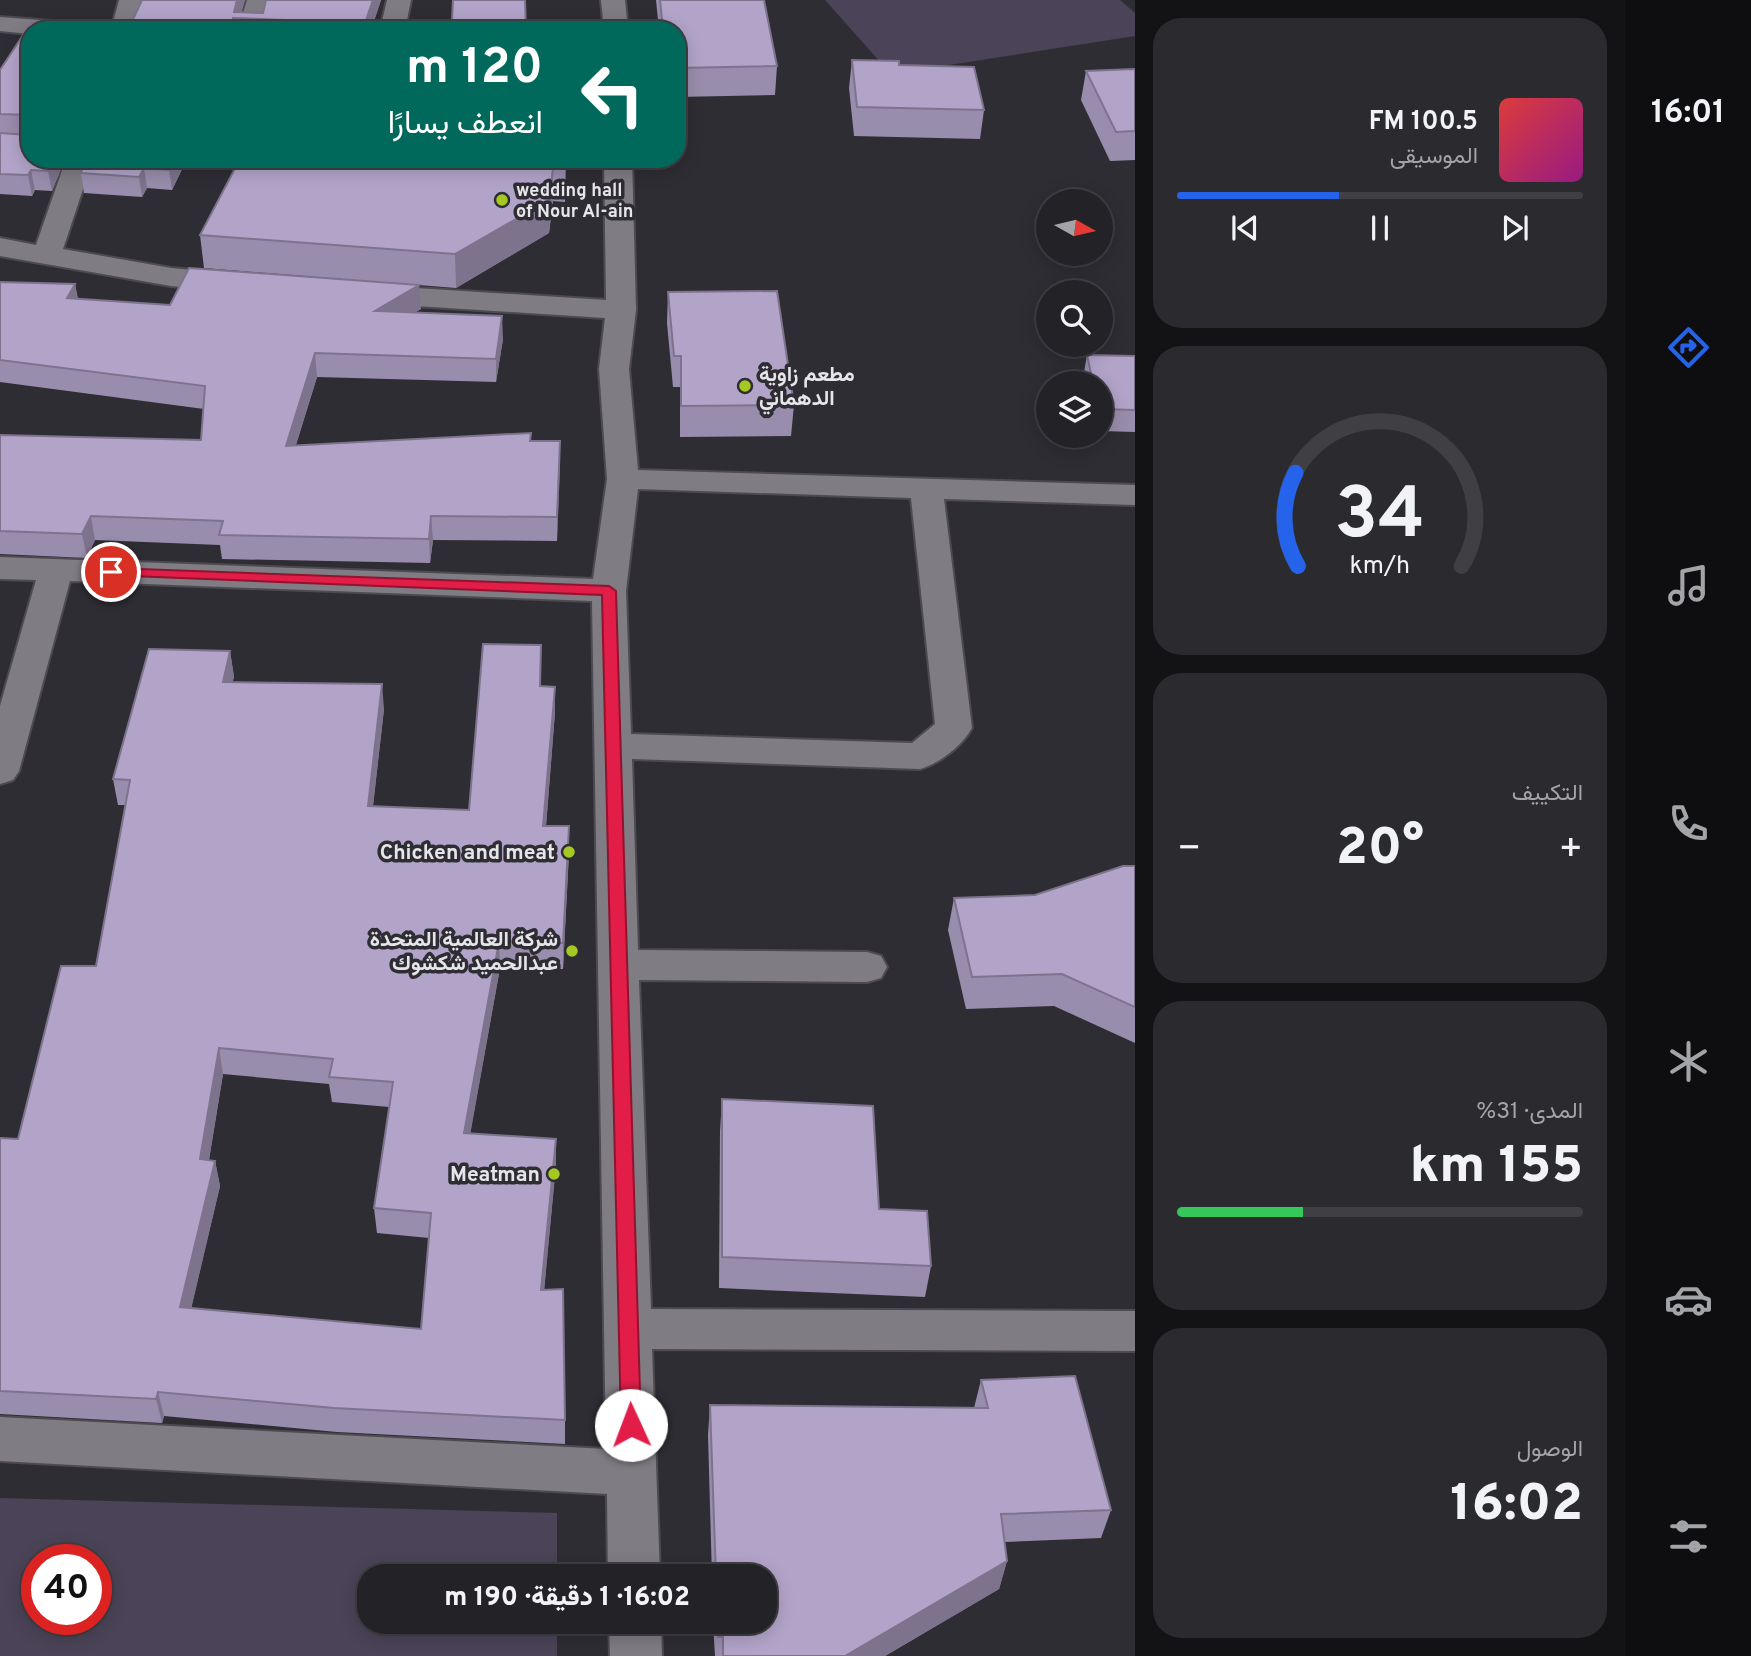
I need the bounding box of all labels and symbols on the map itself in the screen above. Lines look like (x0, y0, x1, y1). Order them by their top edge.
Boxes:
place label: wedding hall of Nour Al-ain (516, 180, 634, 224)
north arrow (1036, 189, 1113, 266)
marker: wedding hall of Nour Al-ain (494, 192, 510, 208)
place label: مطعم زاوية الدهماني (759, 362, 855, 415)
marker: مطعم زاوية الدهماني (737, 378, 753, 394)
pin (81, 542, 141, 602)
place label: Chicken and meat (380, 840, 555, 867)
marker: Chicken and meat (561, 844, 577, 860)
place label: شركة العالمية المتحدة عبدالحميد شكشوك (370, 927, 558, 978)
marker: شركة العالمية المتحدة عبدالحميد شكشوك (564, 943, 580, 959)
place label: Meatman (450, 1162, 540, 1189)
marker: Meatman (546, 1166, 562, 1182)
position arrow (594, 1388, 668, 1462)
speed limit sign: 40 (21, 1544, 112, 1635)

